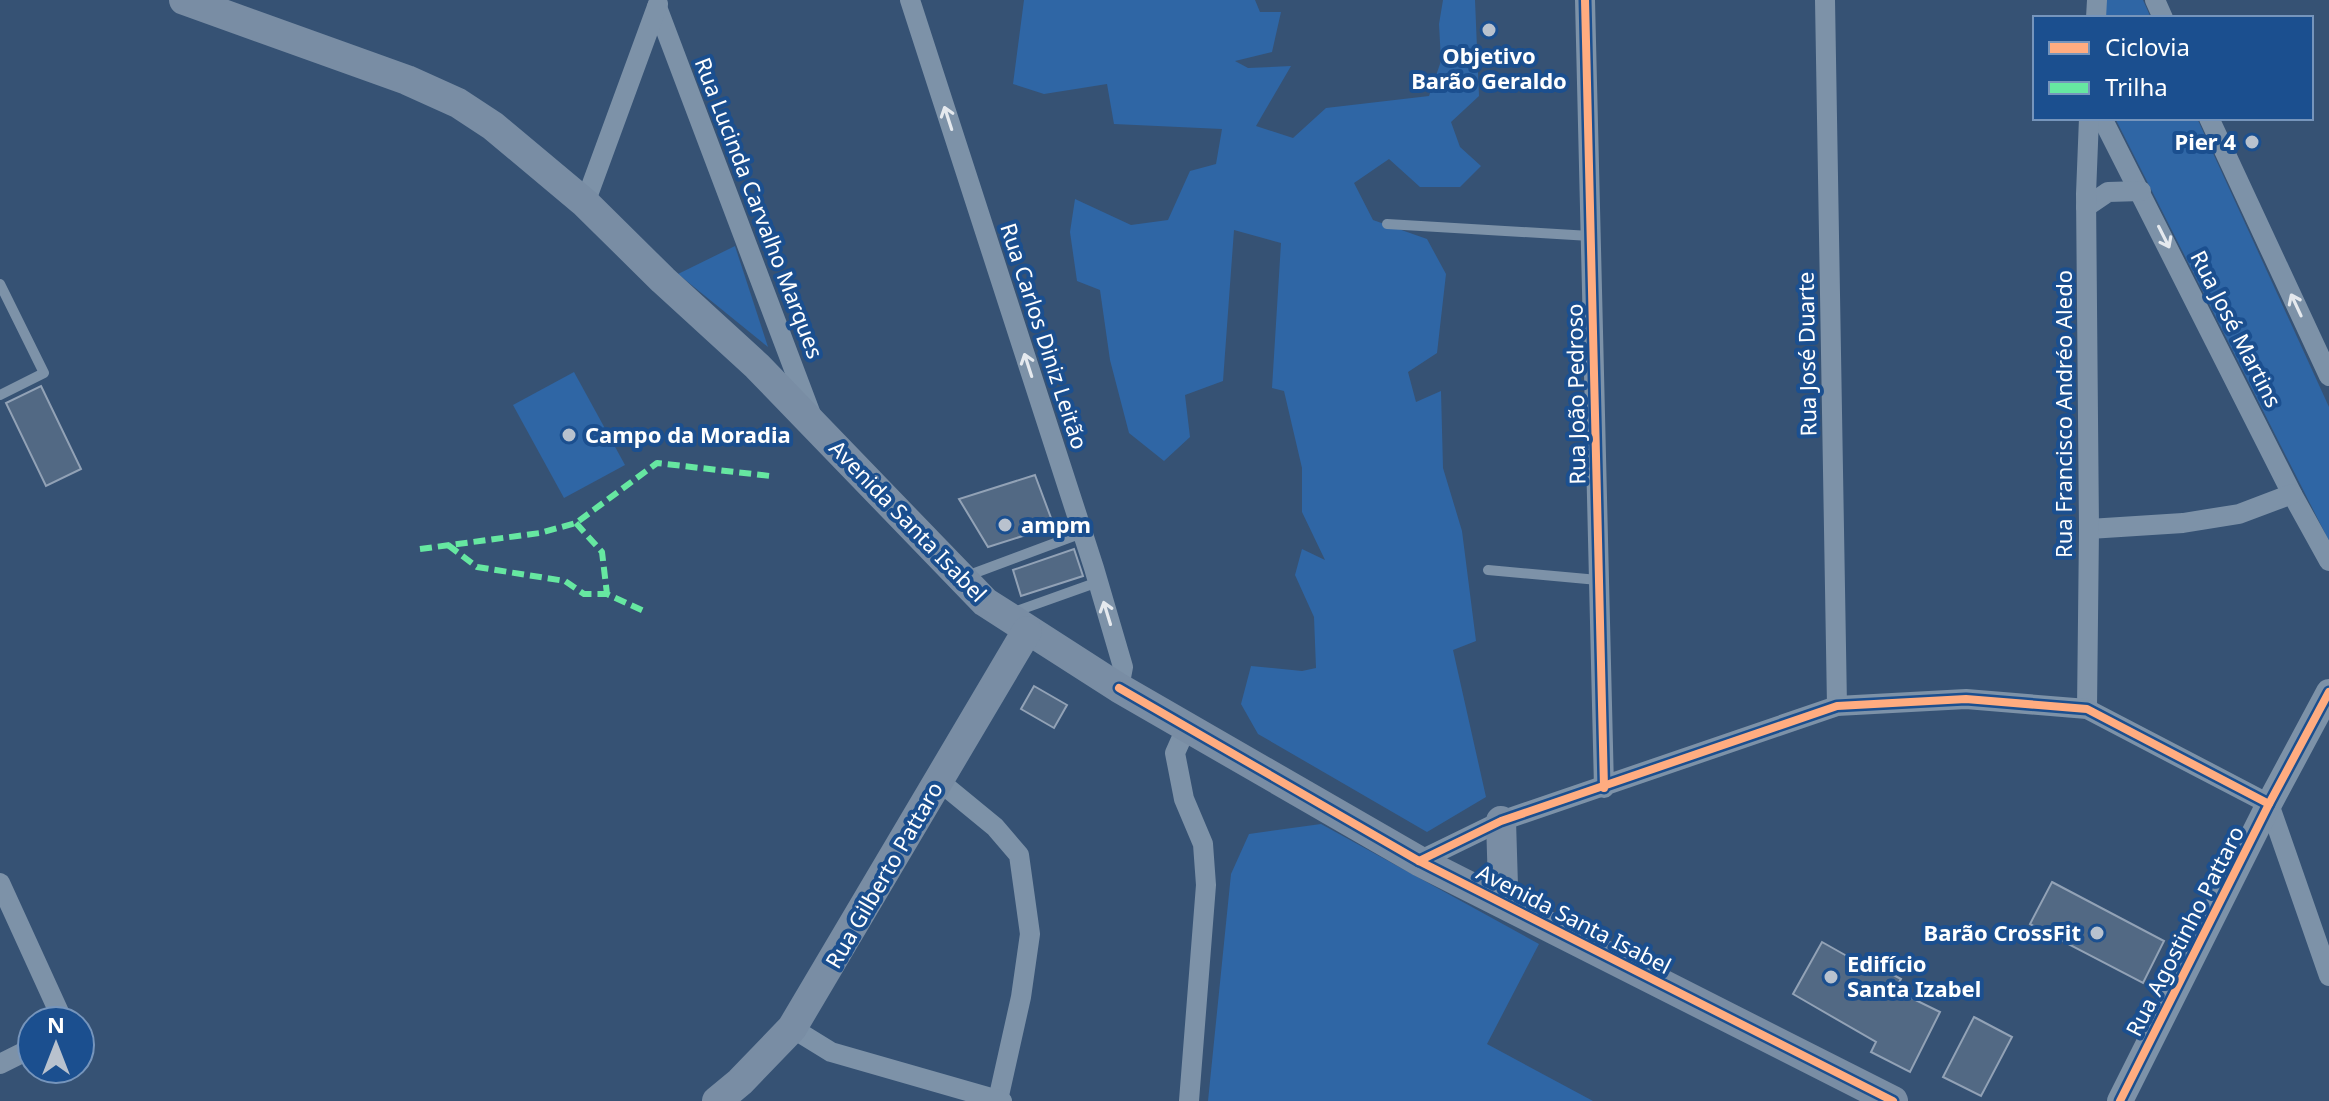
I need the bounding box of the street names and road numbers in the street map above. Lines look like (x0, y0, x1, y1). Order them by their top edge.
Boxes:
street label: Rua Lucinda Carvalho Marques (689, 53, 831, 362)
street label: Rua Carlos Diniz Leitão (994, 219, 1096, 453)
street label: Rua José Martins (2184, 245, 2289, 412)
street label: Rua Francisco Andréo Aledo (2048, 270, 2078, 558)
street label: Rua José Duarte (1790, 271, 1822, 437)
street label: Rua João Pedroso (1558, 303, 1592, 485)
street label: Avenida Santa Isabel (823, 433, 994, 608)
street label: Rua Gilberto Pattaro (818, 776, 949, 973)
street label: Rua Agostinho Pattaro (2118, 820, 2250, 1041)
street label: Avenida Santa Isabel (1472, 856, 1677, 980)

